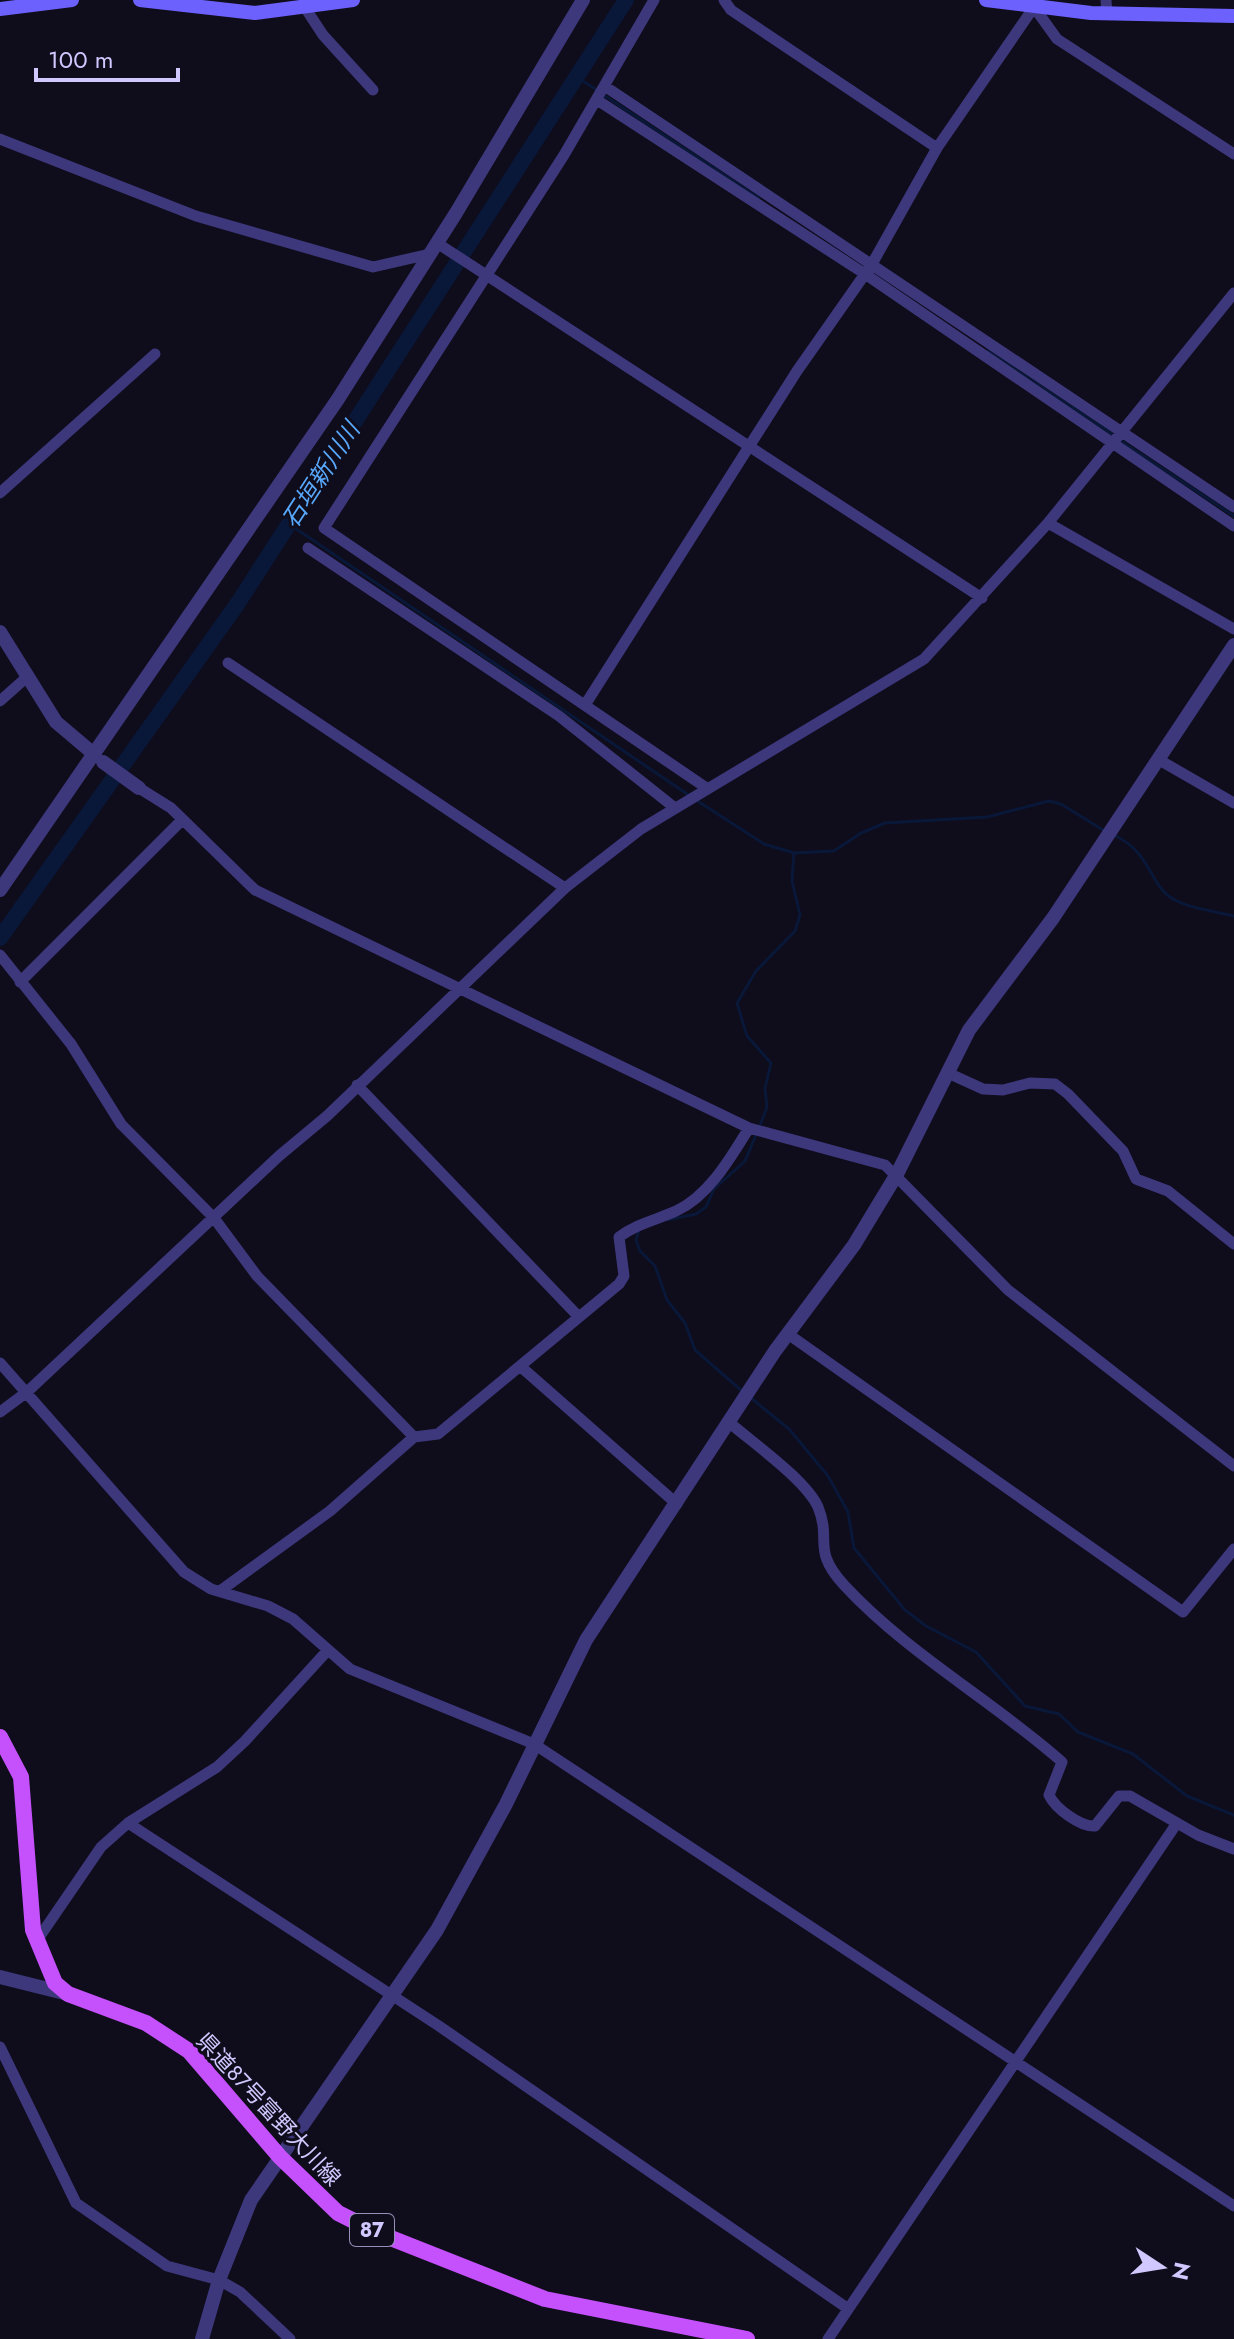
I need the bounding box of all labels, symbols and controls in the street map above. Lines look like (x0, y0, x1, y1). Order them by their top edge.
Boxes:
scale bar (36, 32, 178, 82)
text: 100 m (48, 42, 114, 77)
water label: 石垣新川川 (273, 412, 370, 535)
street label: 県道87号富野大川線 (189, 2025, 349, 2193)
road number: 87 (350, 2214, 394, 2246)
north arrow (1122, 2227, 1202, 2307)
text: N (1164, 2259, 1199, 2283)

